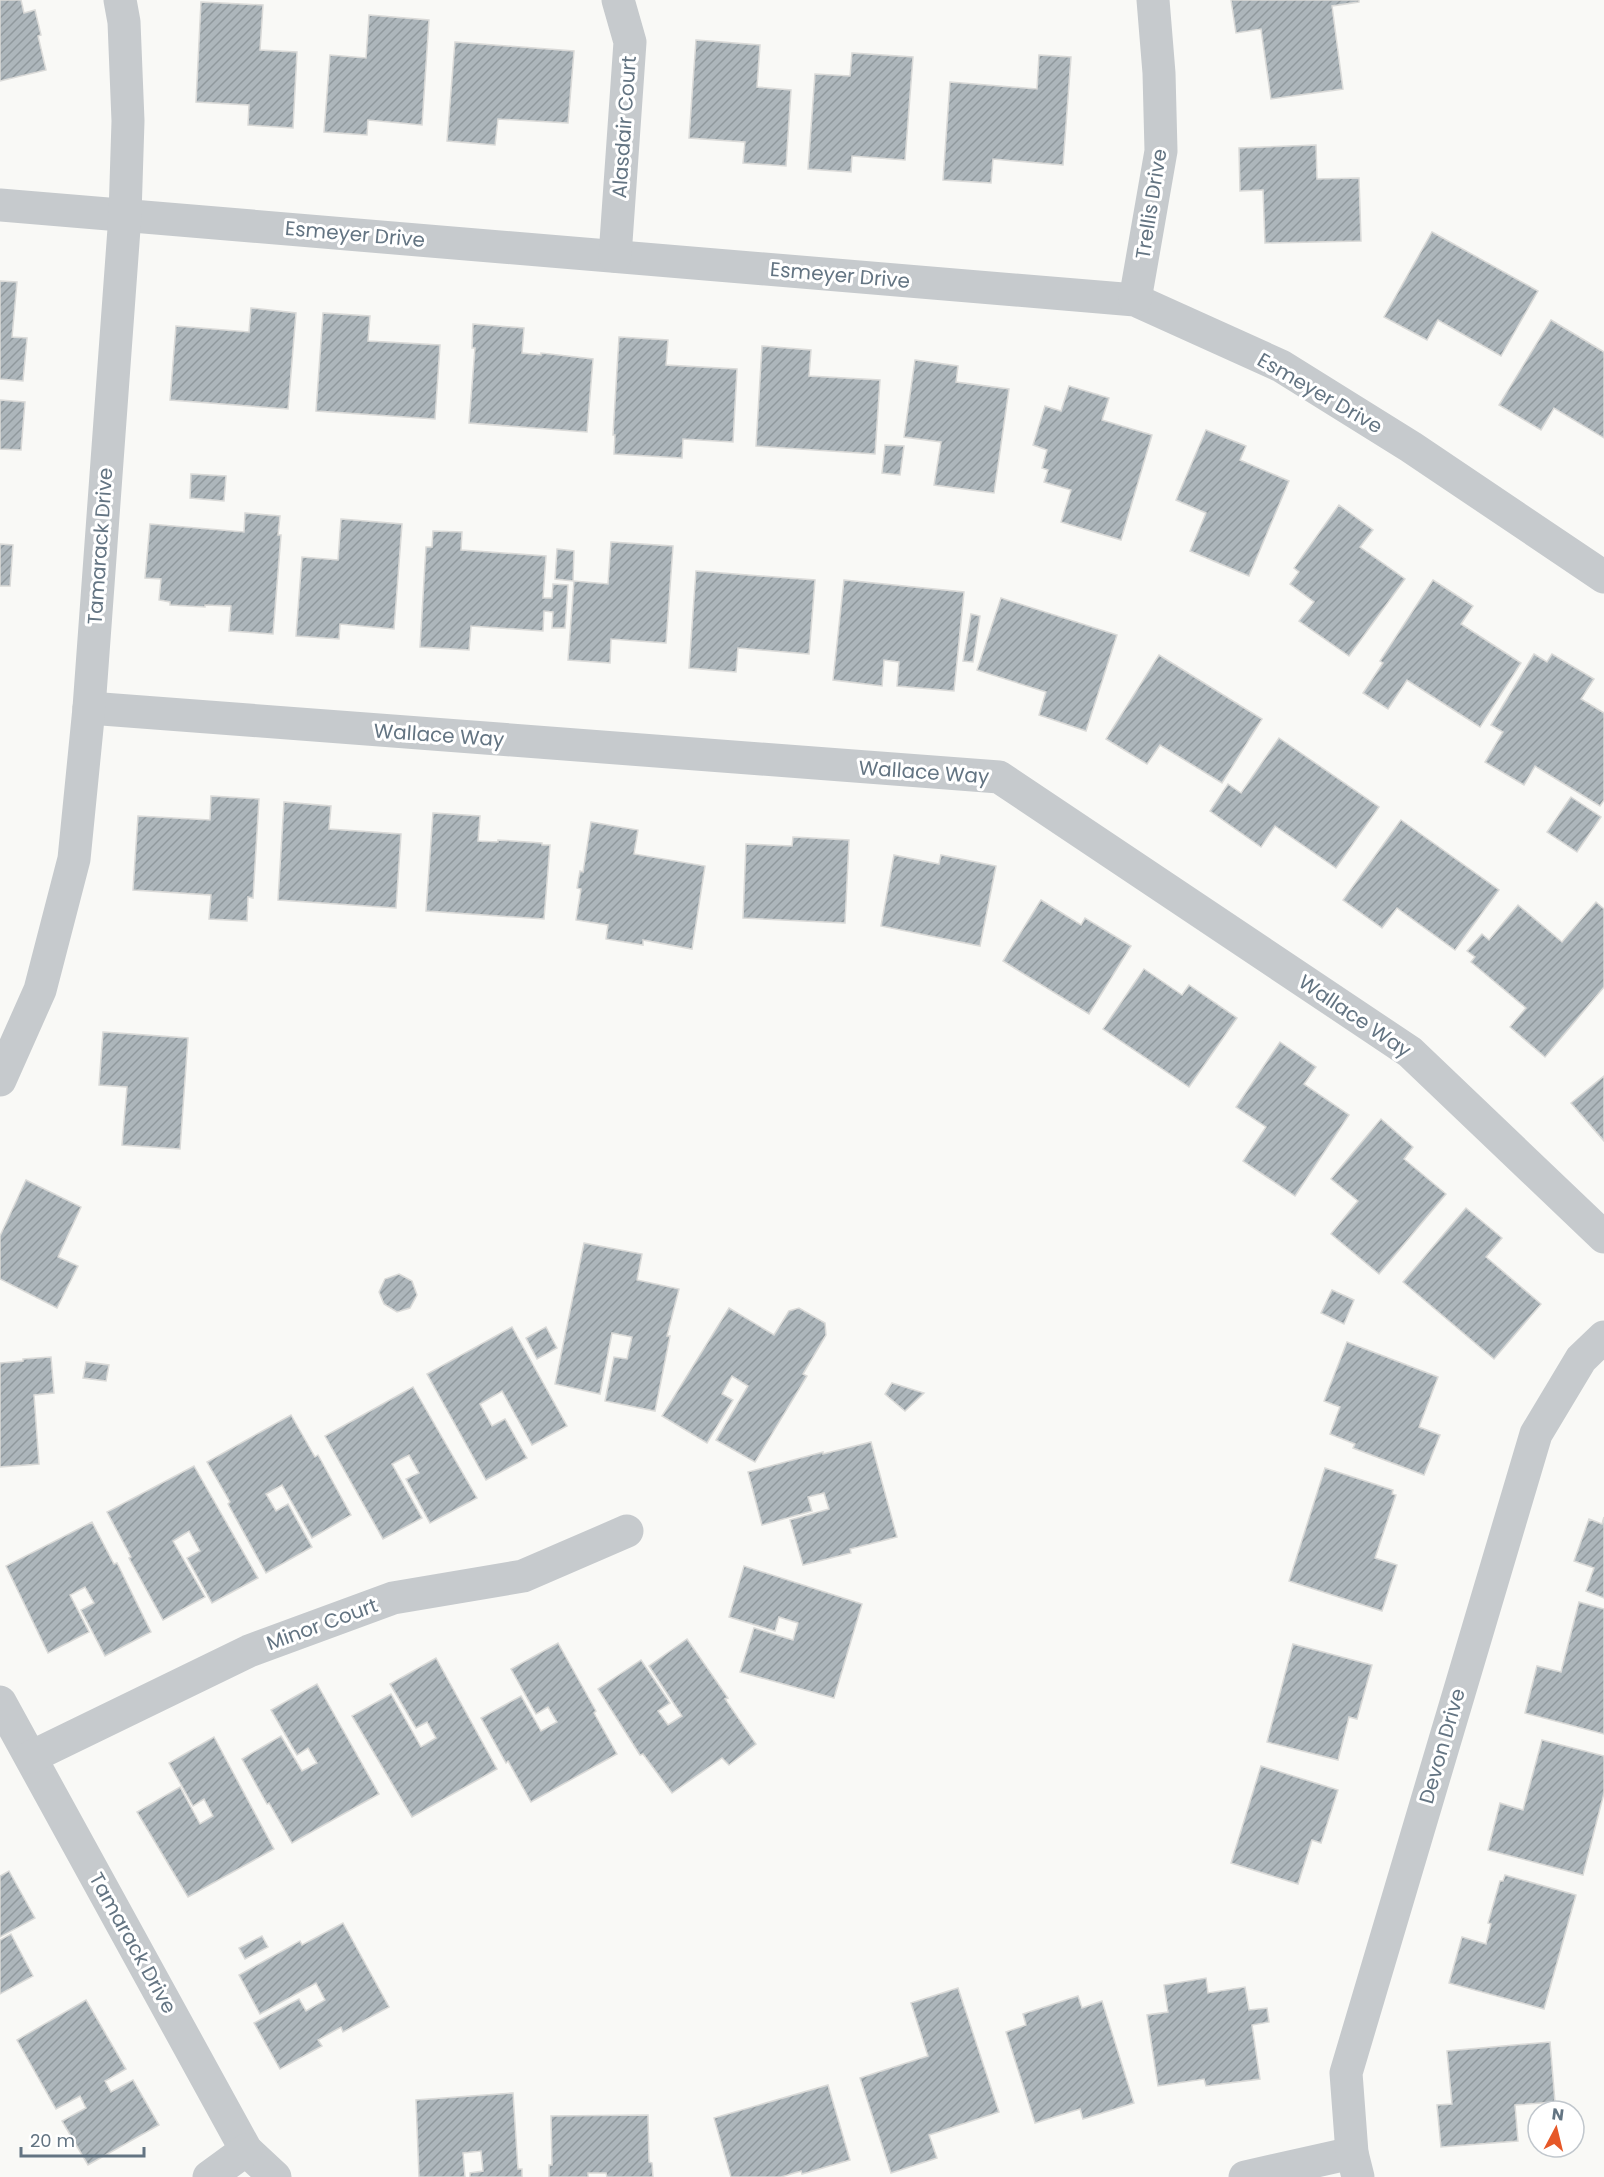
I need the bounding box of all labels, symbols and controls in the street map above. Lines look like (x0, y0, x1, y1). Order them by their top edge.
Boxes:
street label: Alasdair Court (605, 55, 643, 199)
street label: Trellis Drive (1128, 147, 1174, 261)
street label: Esmeyer Drive (284, 214, 426, 254)
street label: Esmeyer Drive (769, 255, 911, 295)
street label: Esmeyer Drive (1252, 346, 1388, 440)
street label: Tamarack Drive (81, 467, 119, 625)
street label: Wallace Way (373, 716, 505, 754)
street label: Wallace Way (858, 753, 990, 791)
street label: Wallace Way (1293, 968, 1417, 1064)
street label: Minor Court (263, 1591, 381, 1657)
street label: Devon Drive (1412, 1685, 1472, 1807)
street label: Tamarack Drive (83, 1867, 183, 2019)
north arrow (1526, 2099, 1586, 2159)
text: N (1550, 2102, 1565, 2127)
scale bar (21, 2120, 144, 2158)
text: 20 m (30, 2128, 75, 2153)

